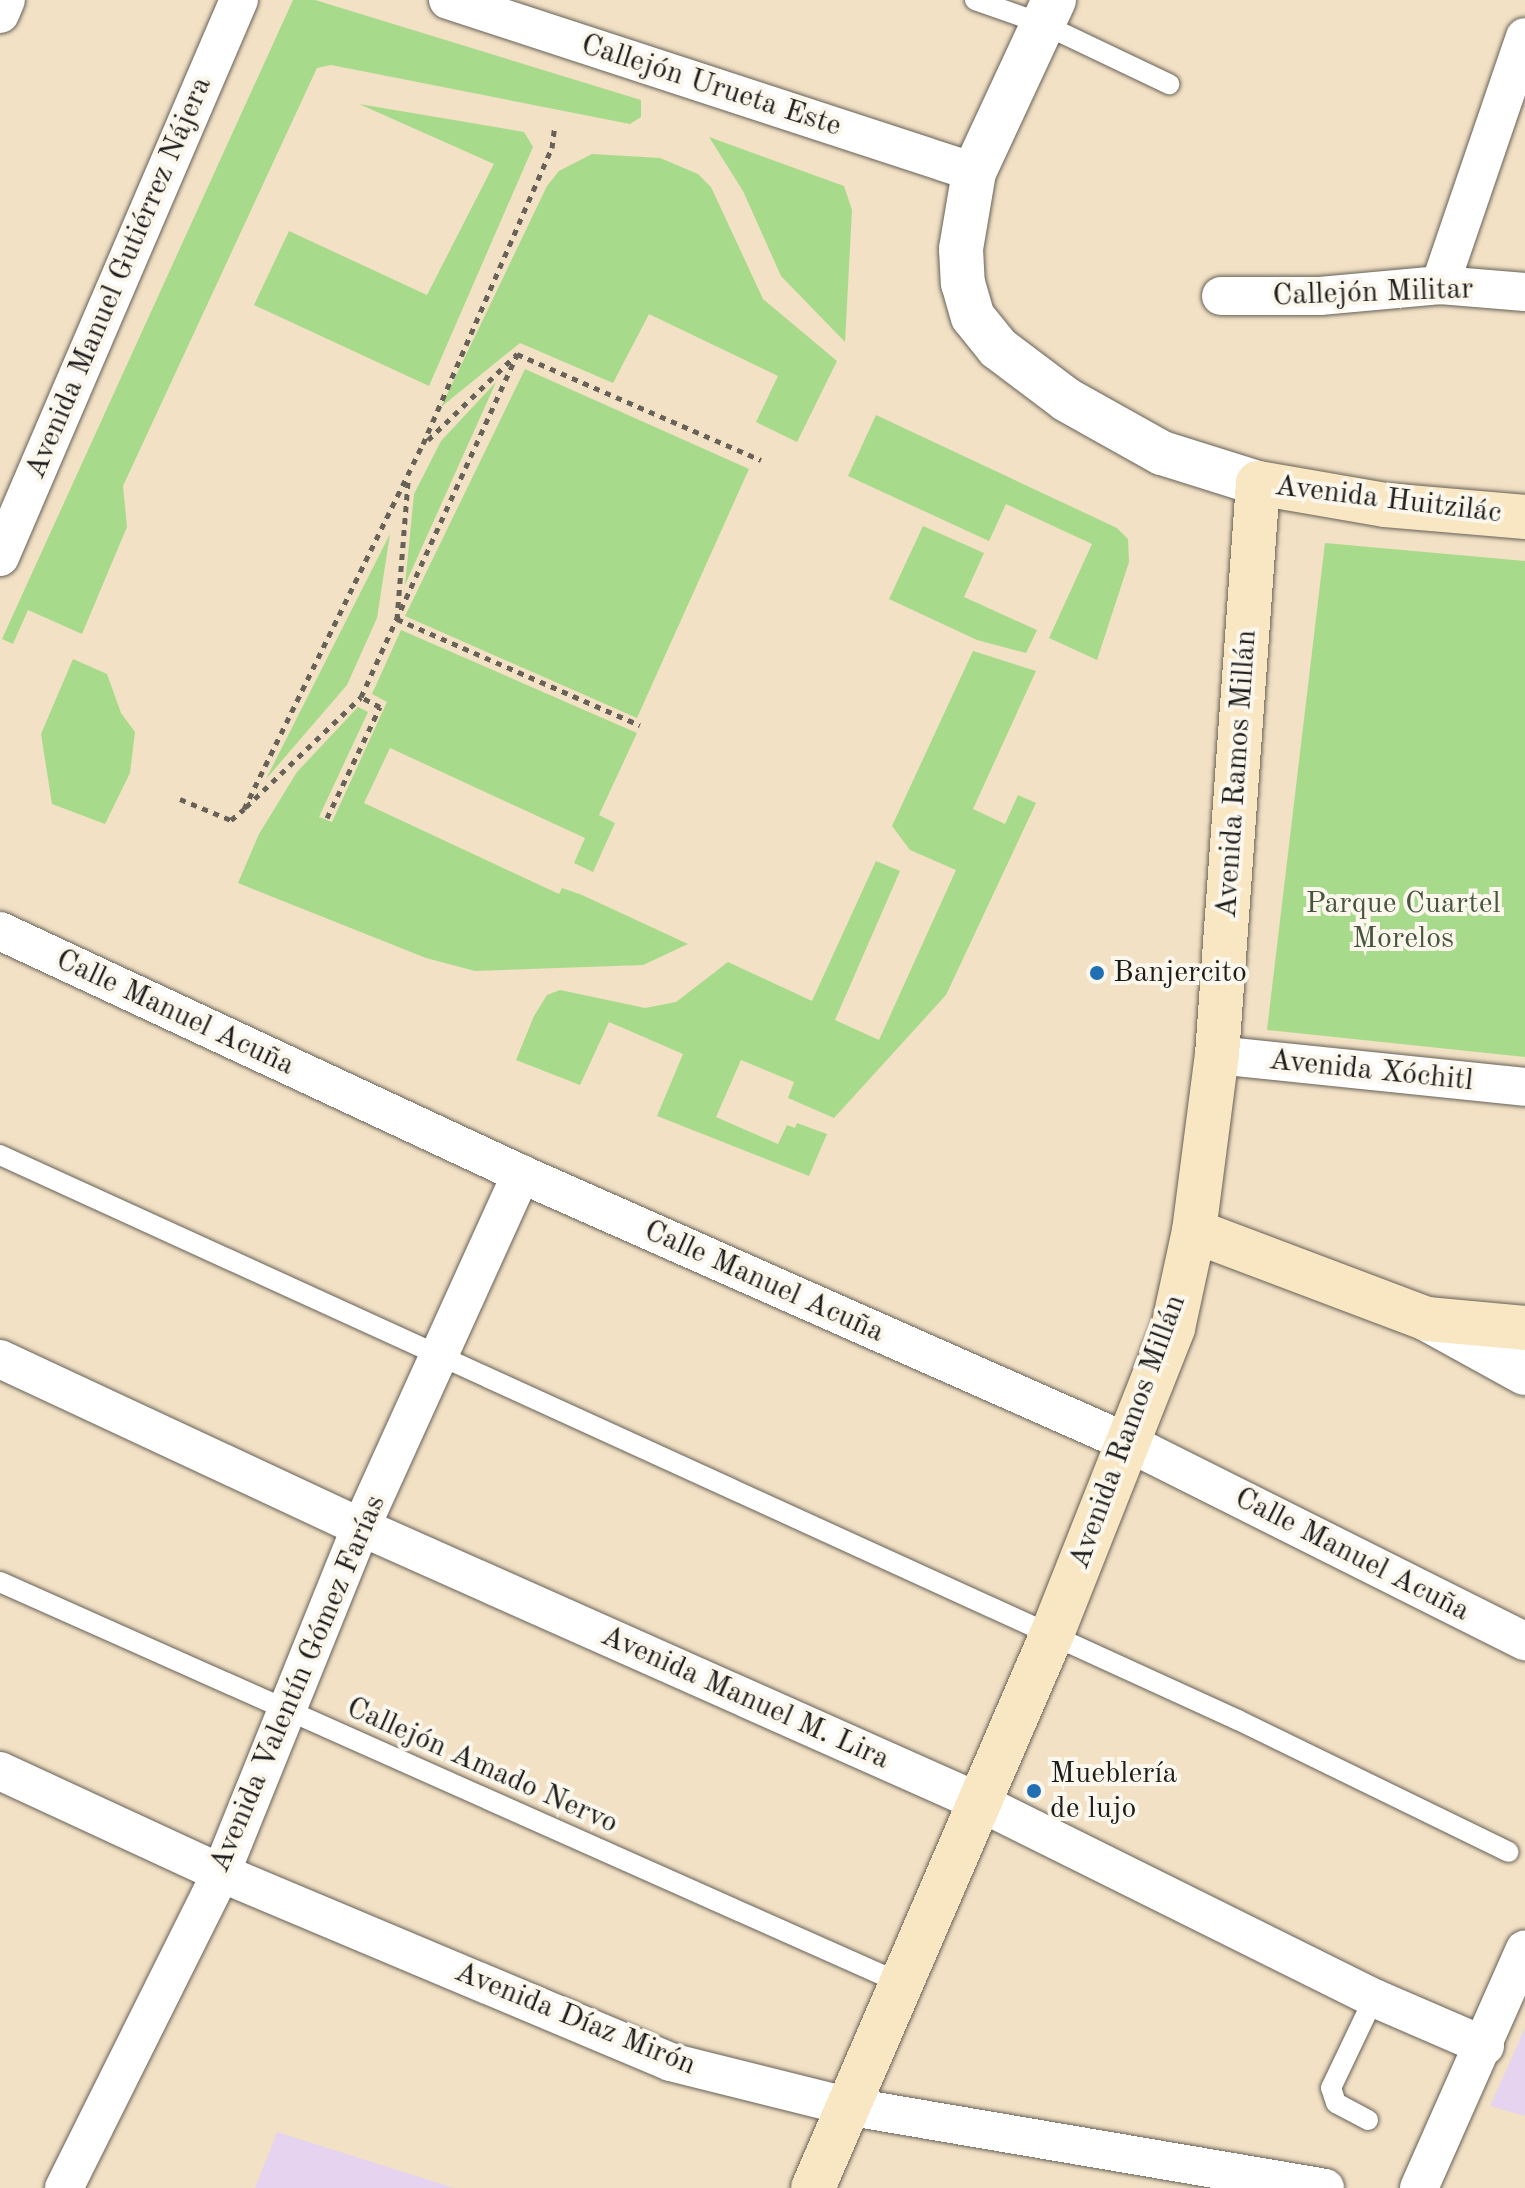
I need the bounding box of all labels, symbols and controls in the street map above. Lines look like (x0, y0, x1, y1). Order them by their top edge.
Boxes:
street label: Callejón Urueta Este (576, 27, 846, 145)
street label: Avenida Manuel Gutiérrez Nájera (18, 72, 220, 484)
street label: Callejón Militar (1272, 272, 1474, 314)
street label: Avenida Huitzilác (1273, 468, 1503, 532)
street label: Avenida Ramos Millán (1209, 628, 1265, 920)
park label: Parque Cuartel Morelos (1305, 886, 1501, 956)
street label: Calle Manuel Acuña (50, 942, 300, 1084)
place label: Banjercito (1113, 955, 1247, 991)
marker: Banjercito (1088, 964, 1106, 982)
street label: Avenida Xóchitl (1267, 1042, 1475, 1100)
street label: Calle Manuel Acuña (638, 1213, 890, 1351)
street label: Avenida Ramos Millán (1062, 1290, 1194, 1574)
street label: Calle Manuel Acuña (1229, 1480, 1475, 1630)
street label: Avenida Valentín Gómez Farías (202, 1490, 394, 1878)
street label: Avenida Manuel M. Lira (595, 1618, 895, 1778)
street label: Callejón Amado Nervo (341, 1690, 623, 1842)
place label: Mueblería de lujo (1050, 1756, 1177, 1826)
marker: Mueblería de lujo (1025, 1782, 1043, 1800)
street label: Avenida Díaz Mirón (449, 1954, 701, 2084)

